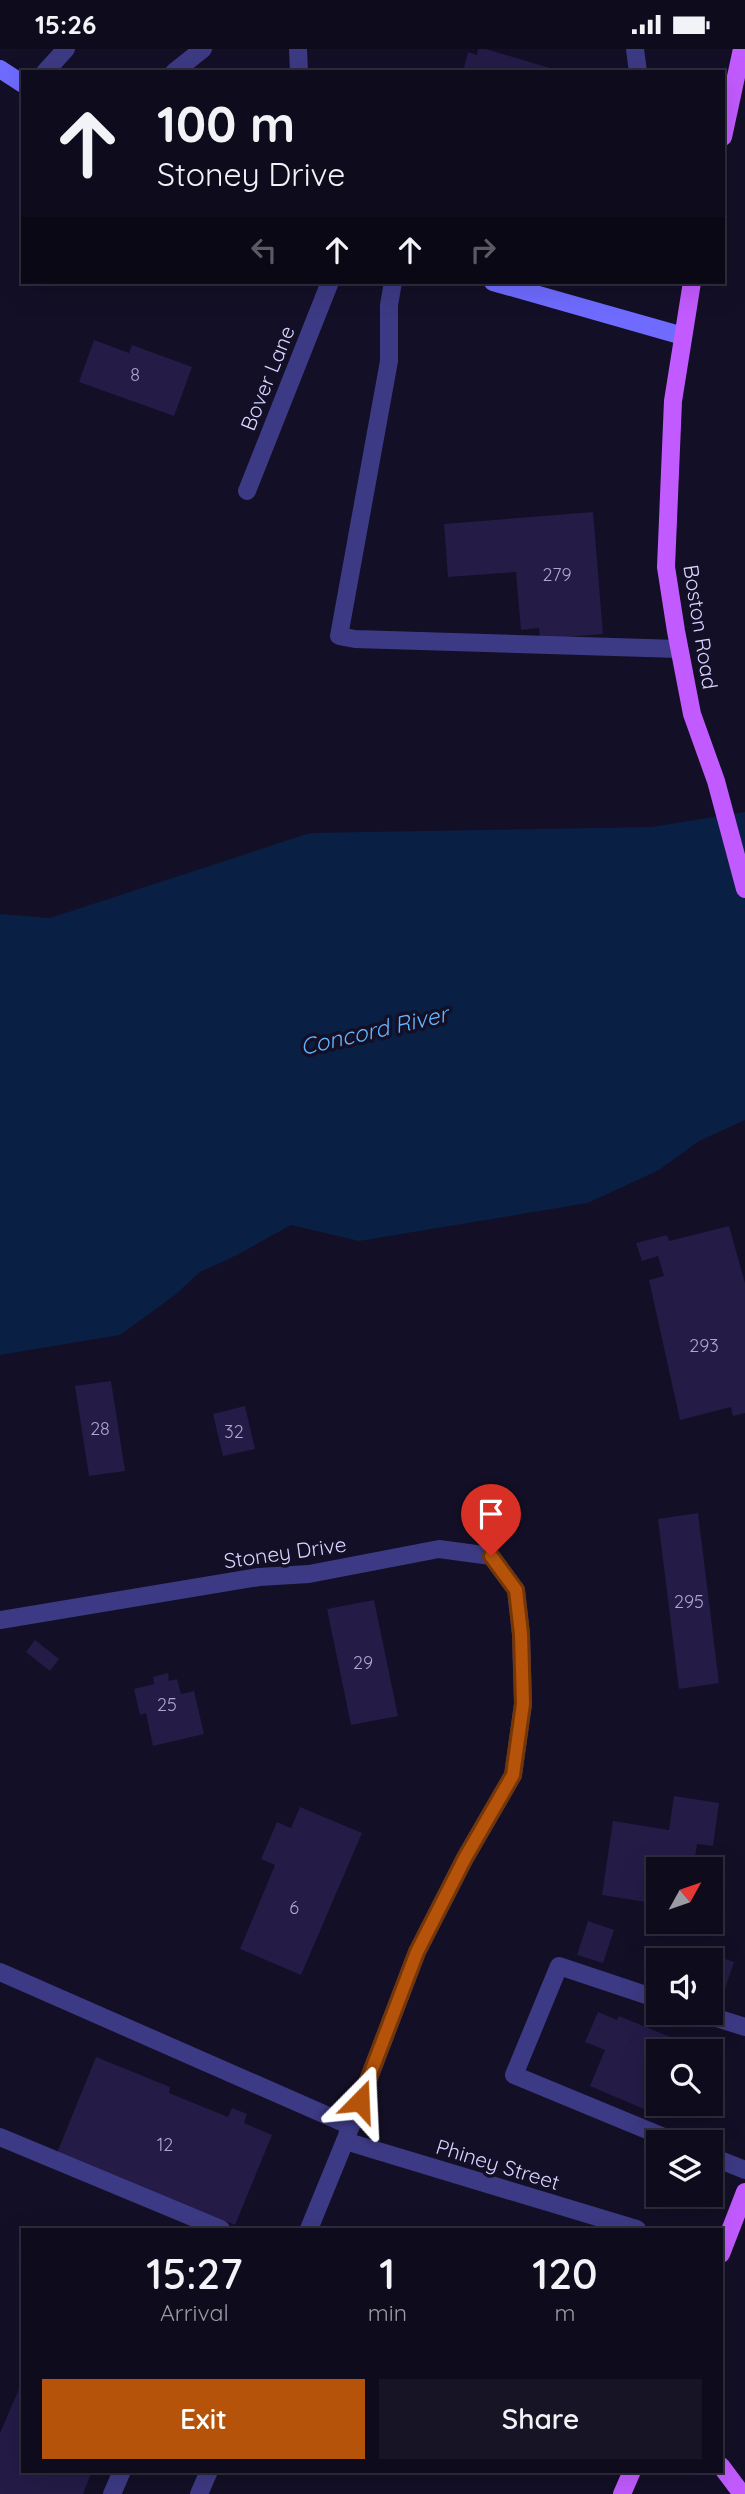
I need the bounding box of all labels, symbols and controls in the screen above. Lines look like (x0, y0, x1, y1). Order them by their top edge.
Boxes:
text: 15:26 (35, 8, 96, 41)
text: 100 m (157, 93, 295, 154)
icon: ahead (42, 98, 133, 189)
text: Stoney Drive (157, 154, 345, 194)
icon: left (245, 231, 283, 269)
icon: ahead (318, 231, 356, 269)
icon: ahead (391, 231, 429, 269)
icon: right (464, 231, 502, 269)
street label: Bover Lane (234, 322, 300, 434)
house number: 8 (130, 363, 140, 386)
house number: 279 (543, 563, 571, 586)
street label: Boston Road (678, 563, 724, 691)
water label: Concord River (297, 998, 454, 1061)
house number: 293 (689, 1334, 719, 1357)
house number: 28 (90, 1417, 110, 1440)
house number: 32 (224, 1420, 244, 1443)
pin (461, 1484, 521, 1556)
icon: arrive (472, 1495, 510, 1533)
street label: Stoney Drive (222, 1531, 348, 1573)
house number: 295 (674, 1590, 704, 1613)
house number: 29 (353, 1651, 373, 1674)
house number: 25 (157, 1693, 177, 1716)
north arrow (646, 1857, 723, 1934)
map controls (646, 1857, 723, 2207)
house number: 6 (289, 1896, 299, 1919)
button: sound (646, 1948, 723, 2025)
button: search (646, 2039, 723, 2116)
position arrow (323, 2064, 397, 2138)
button: layers (646, 2130, 723, 2207)
house number: 12 (157, 2133, 173, 2156)
street label: Phiney Street (433, 2133, 563, 2195)
text: 15:27 (146, 2247, 242, 2300)
text: 1 (379, 2247, 395, 2300)
text: 120 (532, 2247, 598, 2300)
text: Arrival (160, 2298, 229, 2327)
text: min (368, 2298, 407, 2327)
text: m (554, 2298, 575, 2327)
button: Exit (42, 2379, 365, 2459)
button: Share (379, 2379, 702, 2459)

